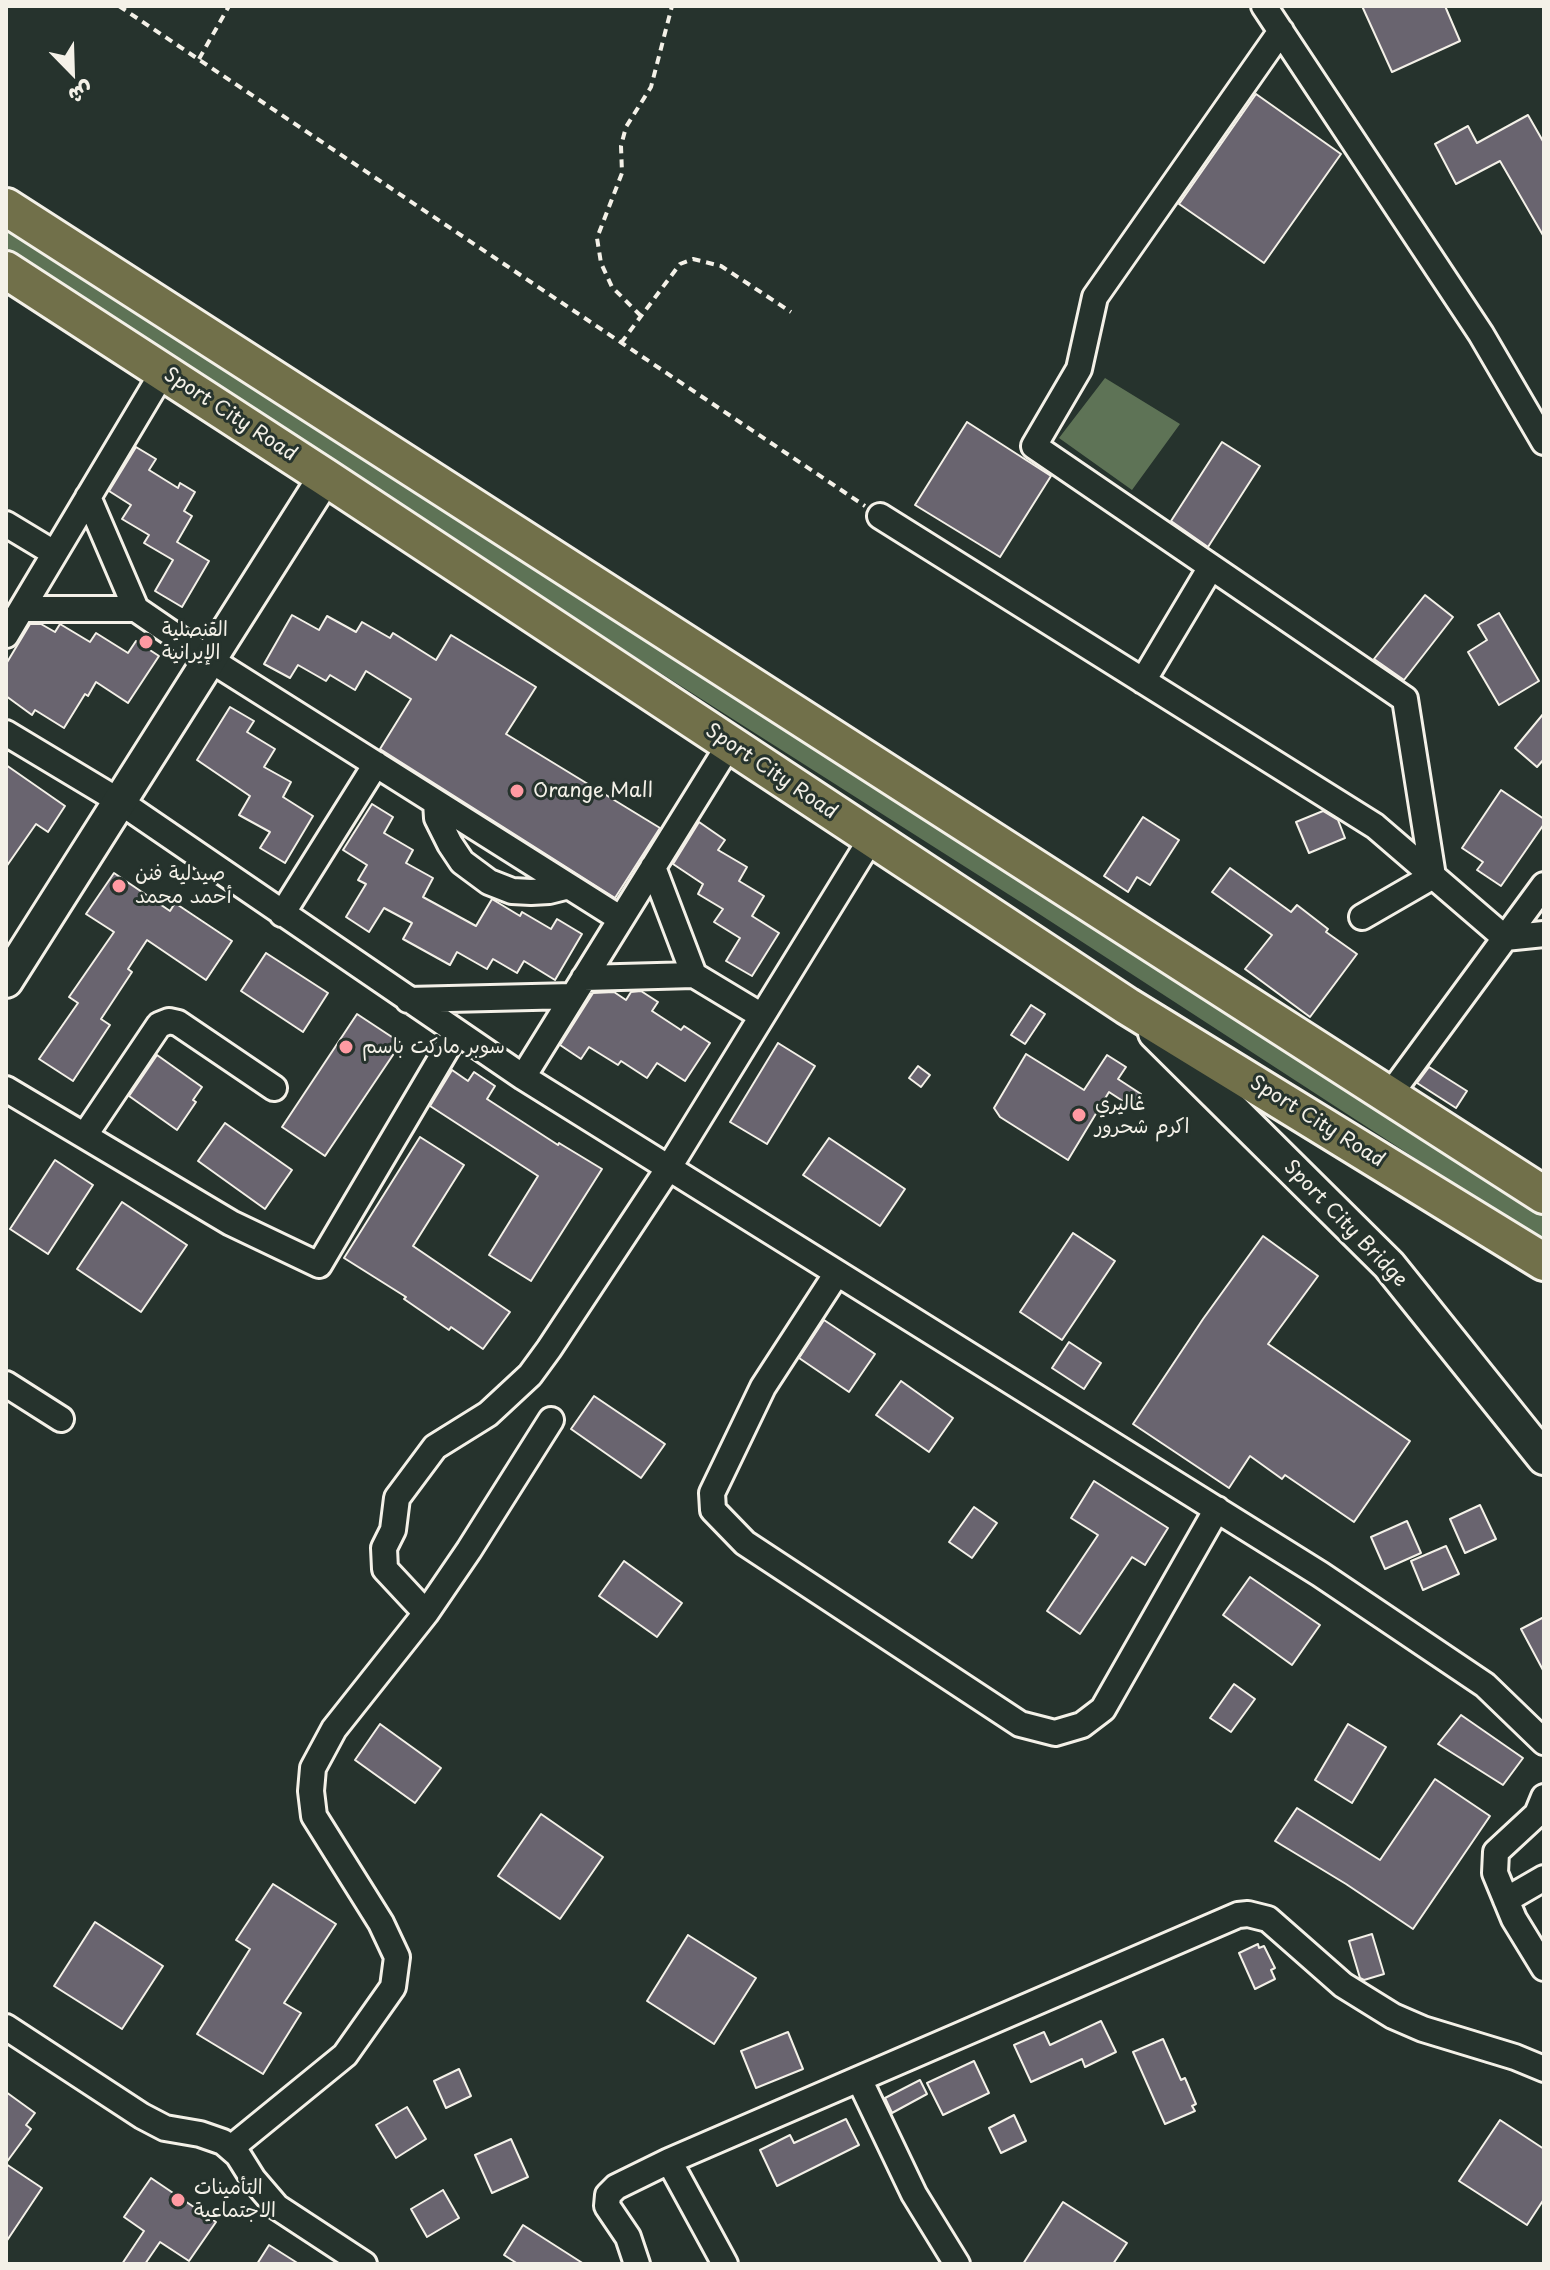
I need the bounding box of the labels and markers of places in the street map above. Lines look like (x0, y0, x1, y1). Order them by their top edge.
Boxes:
place label: القنصلية الإيرانية (162, 618, 228, 665)
marker: القنصلية الإيرانية (137, 633, 155, 651)
place label: Orange Mall (533, 779, 653, 803)
marker: Orange Mall (508, 782, 526, 800)
place label: صيدلية فنن أحمد محمد (135, 862, 232, 909)
marker: صيدلية فنن أحمد محمد (110, 877, 128, 895)
place label: سوبر ماركت باسم (362, 1035, 505, 1059)
marker: سوبر ماركت باسم (337, 1038, 355, 1056)
place label: غاليري اكرم شحرور (1095, 1092, 1189, 1139)
marker: غاليري اكرم شحرور (1070, 1106, 1088, 1124)
place label: التأمينات الاجتماعية (194, 2176, 276, 2223)
marker: التأمينات الاجتماعية (169, 2191, 187, 2209)

